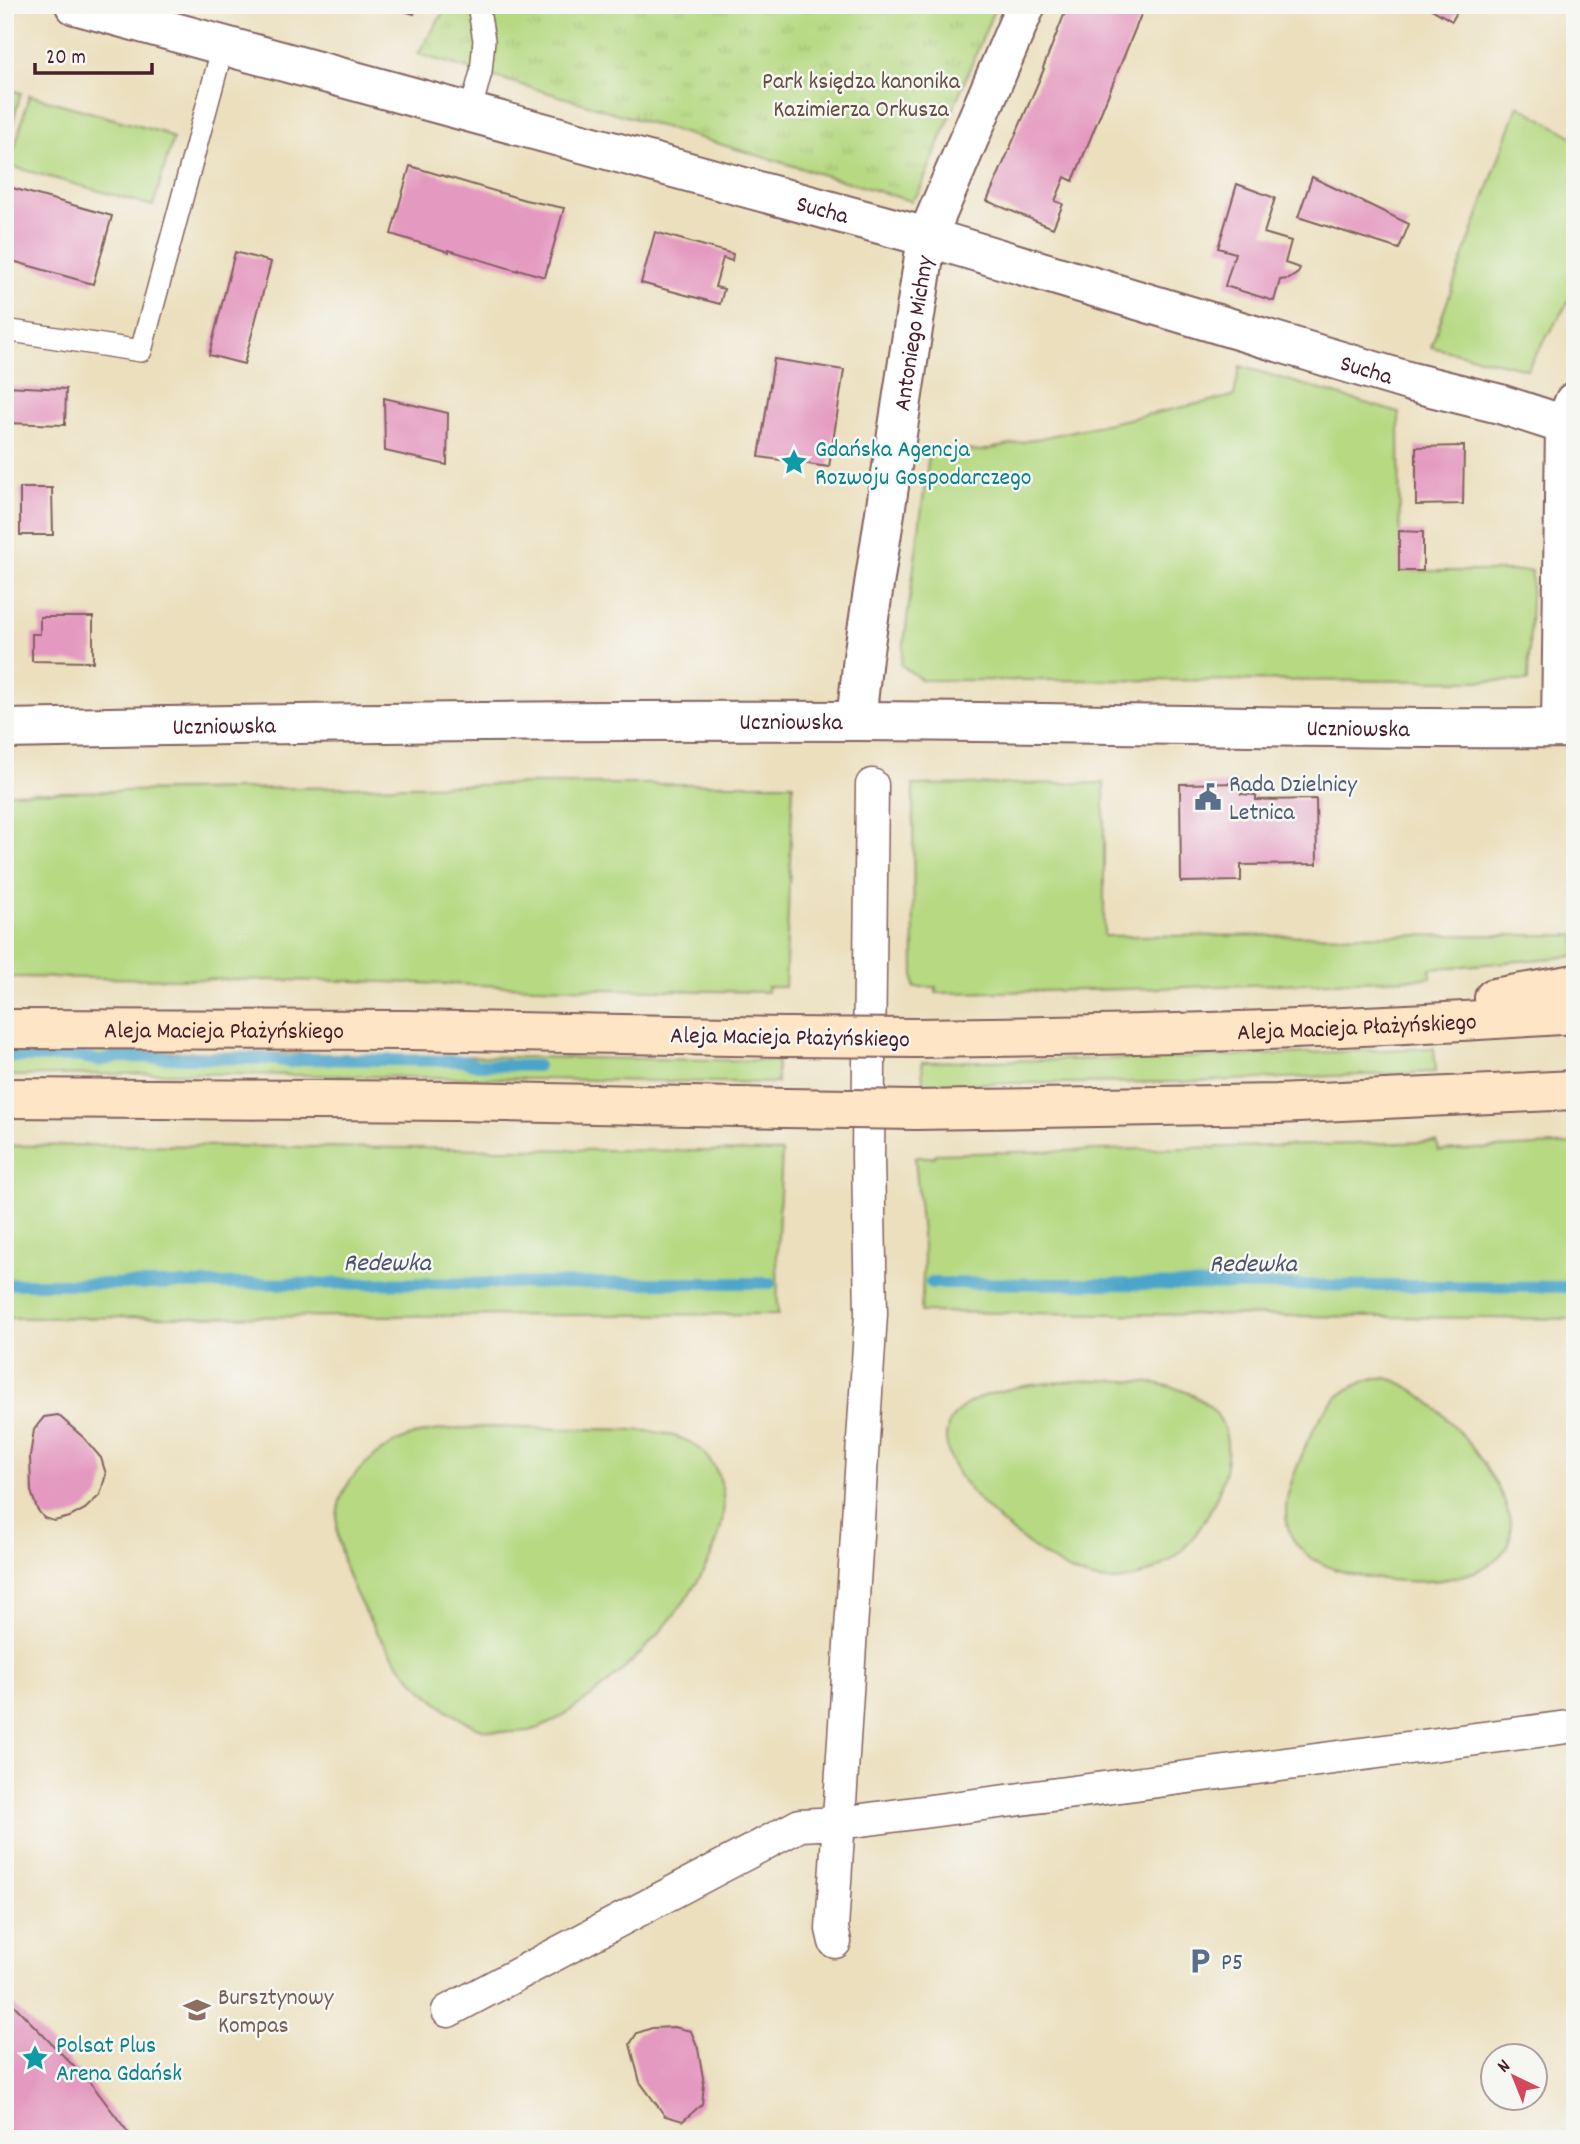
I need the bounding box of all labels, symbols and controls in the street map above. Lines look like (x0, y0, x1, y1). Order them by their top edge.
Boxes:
scale bar (35, 32, 152, 76)
text: 20 m (46, 44, 86, 74)
park label: Park księdza kanonika Kazimierza Orkusza (762, 66, 961, 128)
street label: Sucha (792, 188, 853, 235)
street label: Antoniego Michny (887, 252, 944, 413)
street label: Sucha (1336, 348, 1397, 396)
place label: Gdańska Agencja Rozwoju Gospodarczego (815, 434, 1031, 496)
place icon: Gdańska Agencja Rozwoju Gospodarczego (779, 447, 809, 477)
street label: Uczniowska (739, 707, 843, 741)
street label: Uczniowska (172, 710, 277, 746)
street label: Uczniowska (1306, 713, 1410, 748)
place label: Rada Dzielnicy Letnica (1229, 769, 1358, 831)
public building icon: Rada Dzielnicy Letnica (1193, 782, 1223, 812)
street label: Aleja Macieja Płażyńskiego (1237, 1006, 1478, 1051)
street label: Aleja Macieja Płażyńskiego (104, 1015, 344, 1050)
street label: Aleja Macieja Płażyńskiego (670, 1020, 910, 1058)
water label: Redewka (343, 1246, 432, 1283)
water label: Redewka (1209, 1247, 1298, 1284)
parking icon: P5 (1185, 1946, 1215, 1976)
place label: P5 (1221, 1947, 1243, 1981)
place label: Bursztynowy Kompas (218, 1982, 335, 2044)
school or university icon: Bursztynowy Kompas (182, 1995, 212, 2025)
place label: Polsat Plus Arena Gdańsk (56, 2030, 182, 2092)
north arrow (1478, 2042, 1548, 2112)
place icon: Polsat Plus Arena Gdańsk (20, 2043, 50, 2073)
text: N (1492, 2054, 1517, 2080)

